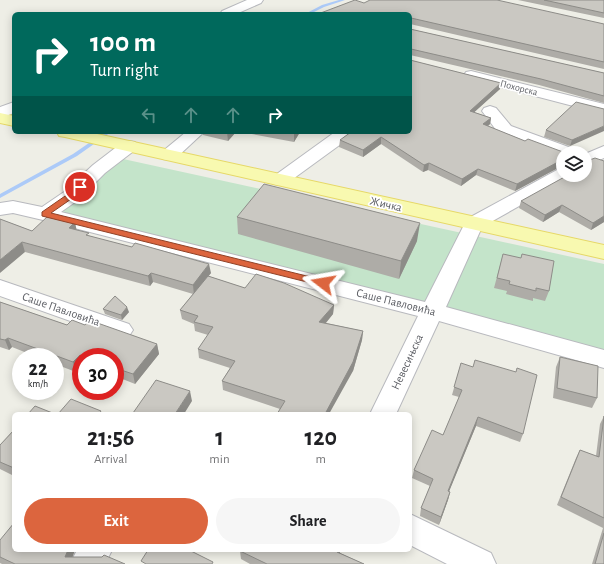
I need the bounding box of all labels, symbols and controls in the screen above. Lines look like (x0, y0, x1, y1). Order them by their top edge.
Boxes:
icon: right (24, 28, 76, 80)
text: 100 m (90, 29, 156, 57)
text: Turn right (90, 62, 159, 80)
street label: Похорска (499, 78, 539, 98)
icon: left (138, 104, 160, 126)
icon: ahead (180, 104, 202, 126)
icon: ahead (222, 104, 244, 126)
icon: right (264, 104, 286, 126)
map controls (556, 146, 592, 182)
button: layers (556, 146, 592, 182)
pin (63, 170, 97, 204)
icon: arrive (69, 176, 91, 198)
street label: Жичка (369, 195, 404, 214)
position arrow (302, 262, 344, 304)
street label: Саше Павловића (355, 286, 438, 318)
street label: Саше Павловића (20, 290, 102, 328)
street label: Невесињска (389, 332, 425, 392)
speed limit sign: 30 (72, 348, 124, 400)
text: 22 (29, 359, 47, 379)
text: km/h (28, 379, 48, 389)
text: 21:56 (87, 426, 134, 450)
text: 1 (215, 426, 224, 450)
text: 120 (305, 426, 337, 450)
text: Arrival (94, 453, 127, 466)
text: min (209, 453, 230, 466)
text: m (316, 453, 326, 466)
button: Exit (24, 498, 208, 544)
button: Share (216, 498, 400, 544)

